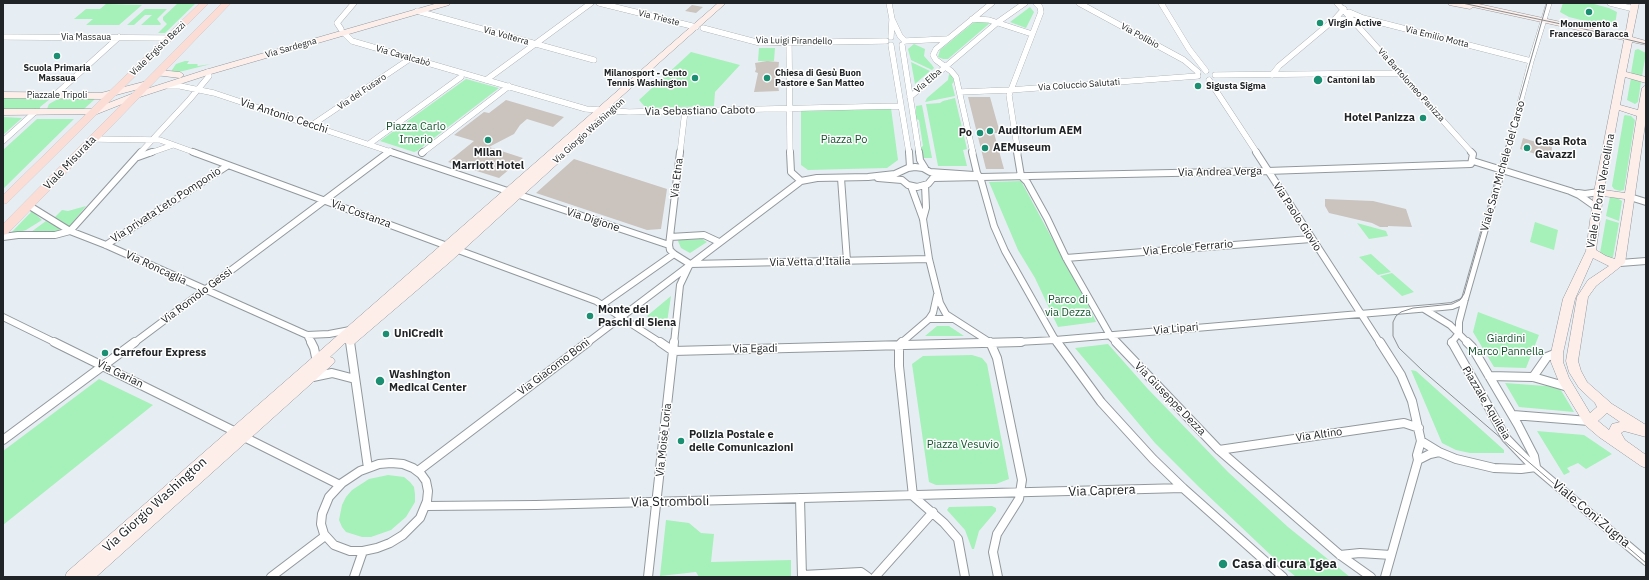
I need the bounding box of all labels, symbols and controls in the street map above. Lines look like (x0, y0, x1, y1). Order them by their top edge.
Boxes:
marker: Monumento a Francesco Baracca (1584, 7, 1594, 17)
street label: Via Trieste (637, 8, 681, 28)
marker: Virgin Active (1315, 18, 1325, 28)
place label: Virgin Active (1328, 18, 1382, 28)
place label: Monumento a Francesco Baracca (1549, 19, 1629, 40)
street label: Viale Ergisto Bezzi (128, 20, 188, 78)
street label: Via Polibio (1119, 21, 1161, 51)
street label: Via Volterra (482, 24, 530, 48)
street label: Via Emilio Motta (1404, 24, 1470, 50)
street label: Via Massaua (61, 32, 111, 42)
street label: Via Luigi Pirandello (756, 35, 832, 47)
street label: Via Sardegna (264, 36, 318, 60)
street label: Via Cavalcabò (375, 43, 431, 69)
street label: Via Bartolomeo Panizza (1375, 46, 1447, 124)
marker: Scuola Primaria Massaua (52, 51, 62, 61)
place label: Scuola Primaria Massaua (23, 63, 91, 84)
street label: Via Elba (912, 66, 944, 96)
place label: Milanosport - Cento Tennis Washington (604, 68, 687, 89)
place label: Chiesa di Gesù Buon Pastore e San Matteo (775, 68, 864, 89)
street label: Via del Fusaro (335, 72, 389, 112)
marker: Milanosport - Cento Tennis Washington (690, 73, 700, 83)
marker: Chiesa di Gesù Buon Pastore e San Matteo (762, 73, 772, 83)
marker: Cantoni lab (1312, 74, 1324, 86)
place label: Cantoni lab (1327, 75, 1375, 85)
street label: Via Coluccio Salutati (1038, 77, 1120, 93)
marker: Sigusta Sigma (1193, 81, 1203, 91)
place label: Sigusta Sigma (1206, 81, 1266, 91)
street label: Piazzale Tripoli (27, 90, 87, 100)
street label: Via Antonio Cecchi (238, 96, 330, 136)
street label: Via Giorgio Washington (551, 96, 627, 166)
street label: Viale San Michele del Carso (1478, 99, 1528, 233)
street label: Via Sebastiano Caboto (645, 103, 755, 119)
place label: Hotel Panizza (1344, 111, 1415, 125)
marker: Hotel Panizza (1418, 113, 1428, 123)
park label: Piazza Carlo Irnerio (386, 120, 446, 146)
place label: Auditorium AEM (998, 124, 1082, 138)
place label: Po (959, 126, 972, 140)
marker: Auditorium AEM (985, 126, 995, 136)
marker: Po (975, 128, 985, 138)
street label: Viale Misurata (41, 133, 99, 193)
park label: Piazza Po (821, 133, 867, 147)
street label: Viale di Porta Vercellina (1584, 133, 1618, 249)
marker: Milan Marriott Hotel (483, 135, 493, 145)
place label: Casa Rota Gavazzi (1535, 135, 1587, 161)
place label: AEMuseum (993, 141, 1051, 155)
marker: AEMuseum (980, 143, 990, 153)
marker: Casa Rota Gavazzi (1522, 143, 1532, 153)
place label: Milan Marriott Hotel (452, 146, 524, 172)
street label: Via Etna (668, 157, 686, 199)
street label: Via privata Leto Pomponio (109, 164, 223, 246)
street label: Via Andrea Verga (1178, 165, 1262, 179)
street label: Via Paolo Giovio (1270, 180, 1324, 254)
street label: Via Costanza (329, 197, 393, 231)
street label: Via Digione (565, 205, 621, 235)
street label: Via Ercole Ferrario (1142, 237, 1234, 259)
street label: Via Roncaglia (123, 248, 189, 288)
street label: Via Vetta d'Italia (769, 255, 851, 269)
street label: Via Romolo Gessi (159, 265, 235, 327)
park label: Parco di via Dezza (1045, 293, 1091, 319)
place label: Monte dei Paschi di Siena (598, 303, 676, 329)
marker: Monte dei Paschi di Siena (585, 311, 595, 321)
street label: Via Lipari (1153, 320, 1199, 338)
place label: UniCredit (394, 327, 443, 341)
marker: UniCredit (381, 329, 391, 339)
park label: Giardini Marco Pannella (1468, 332, 1544, 358)
street label: Via Giacomo Boni (515, 336, 593, 398)
street label: Via Egadi (732, 342, 778, 356)
place label: Carrefour Express (113, 346, 206, 360)
marker: Carrefour Express (100, 348, 110, 358)
street label: Via Garian (94, 357, 146, 391)
street label: Via Giuseppe Dezza (1132, 360, 1208, 438)
street label: Piazzale Aquileia (1459, 364, 1513, 442)
place label: Washington Medical Center (389, 368, 467, 394)
marker: Washington Medical Center (374, 375, 386, 387)
street label: Via Moisè Loria (654, 403, 674, 477)
street label: Via Altino (1295, 425, 1343, 445)
place label: Polizia Postale e delle Comunicazioni (689, 428, 793, 454)
marker: Polizia Postale e delle Comunicazioni (676, 436, 686, 446)
park label: Piazza Vesuvio (927, 438, 999, 452)
street label: Via Giorgio Washington (100, 454, 210, 556)
street label: Viale Coni Zugna (1549, 477, 1633, 551)
street label: Via Caprera (1068, 482, 1136, 500)
street label: Via Stromboli (631, 494, 709, 510)
place label: Casa di cura Igea (1232, 556, 1337, 572)
marker: Casa di cura Igea (1217, 558, 1229, 570)

